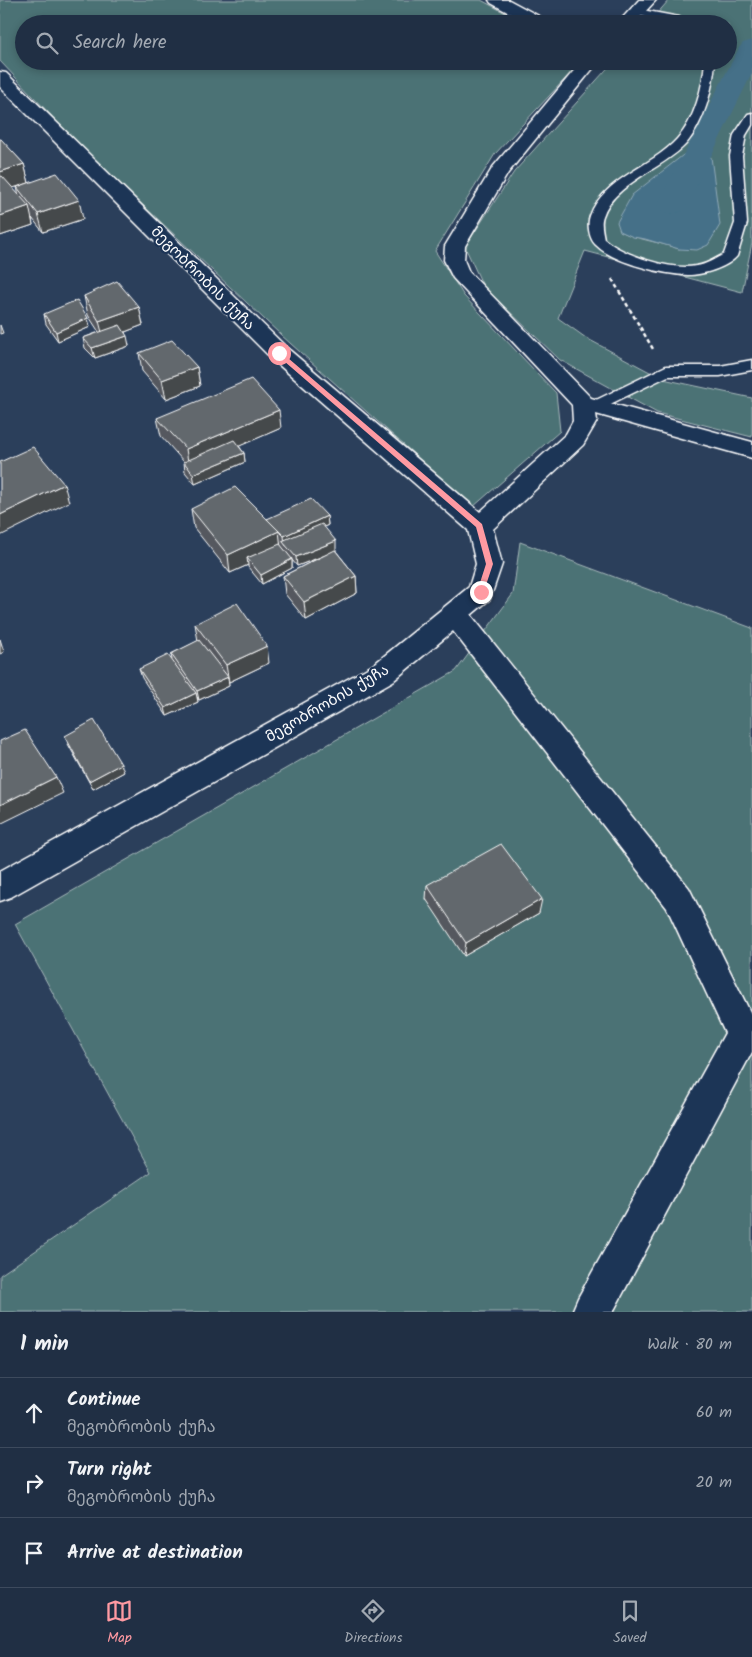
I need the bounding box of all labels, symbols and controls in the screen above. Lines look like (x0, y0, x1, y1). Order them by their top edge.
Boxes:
search box (15, 15, 737, 70)
text: Search here (73, 28, 167, 58)
icon: search (33, 29, 61, 57)
street label: მეგობრობის ქუჩა (145, 221, 260, 336)
route start (268, 342, 291, 365)
route end (470, 581, 493, 604)
street label: მეგობრობის ქუჩა (261, 659, 394, 749)
text: 1 min (20, 1328, 69, 1361)
text: Walk · 80 m (647, 1332, 732, 1357)
text: Continue (67, 1385, 140, 1415)
icon: ahead (20, 1399, 48, 1427)
text: 60 m (696, 1400, 732, 1425)
text: მეგობრობის ქუჩა (67, 1415, 216, 1440)
text: Turn right (67, 1455, 152, 1485)
icon: right (20, 1469, 48, 1497)
text: 20 m (696, 1470, 732, 1495)
text: მეგობრობის ქუჩა (67, 1485, 216, 1510)
text: Arrive at destination (67, 1538, 243, 1568)
icon: arrive (20, 1539, 48, 1567)
tab: Map (105, 1597, 133, 1649)
tab: Directions (344, 1597, 402, 1649)
tab: Saved (613, 1597, 647, 1649)

